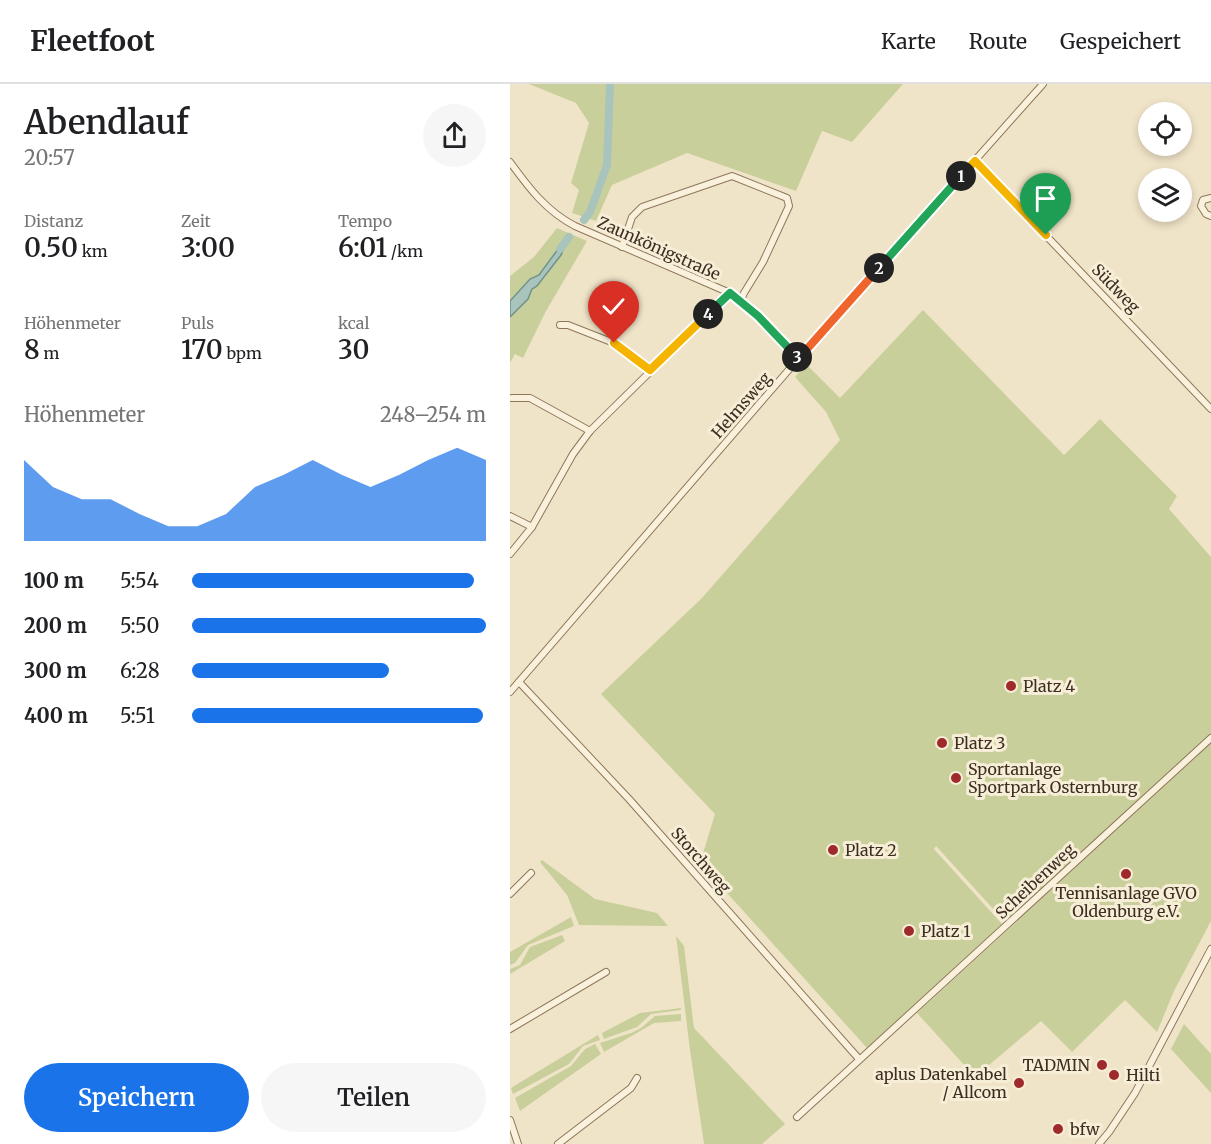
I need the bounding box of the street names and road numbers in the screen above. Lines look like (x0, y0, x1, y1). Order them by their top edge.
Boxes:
street label: Zaunkönigstraße (594, 212, 724, 284)
street label: Südweg (1088, 259, 1144, 317)
street label: Helmsweg (707, 368, 775, 442)
street label: Storchweg (667, 823, 735, 897)
street label: Scheibenweg (991, 839, 1079, 923)

